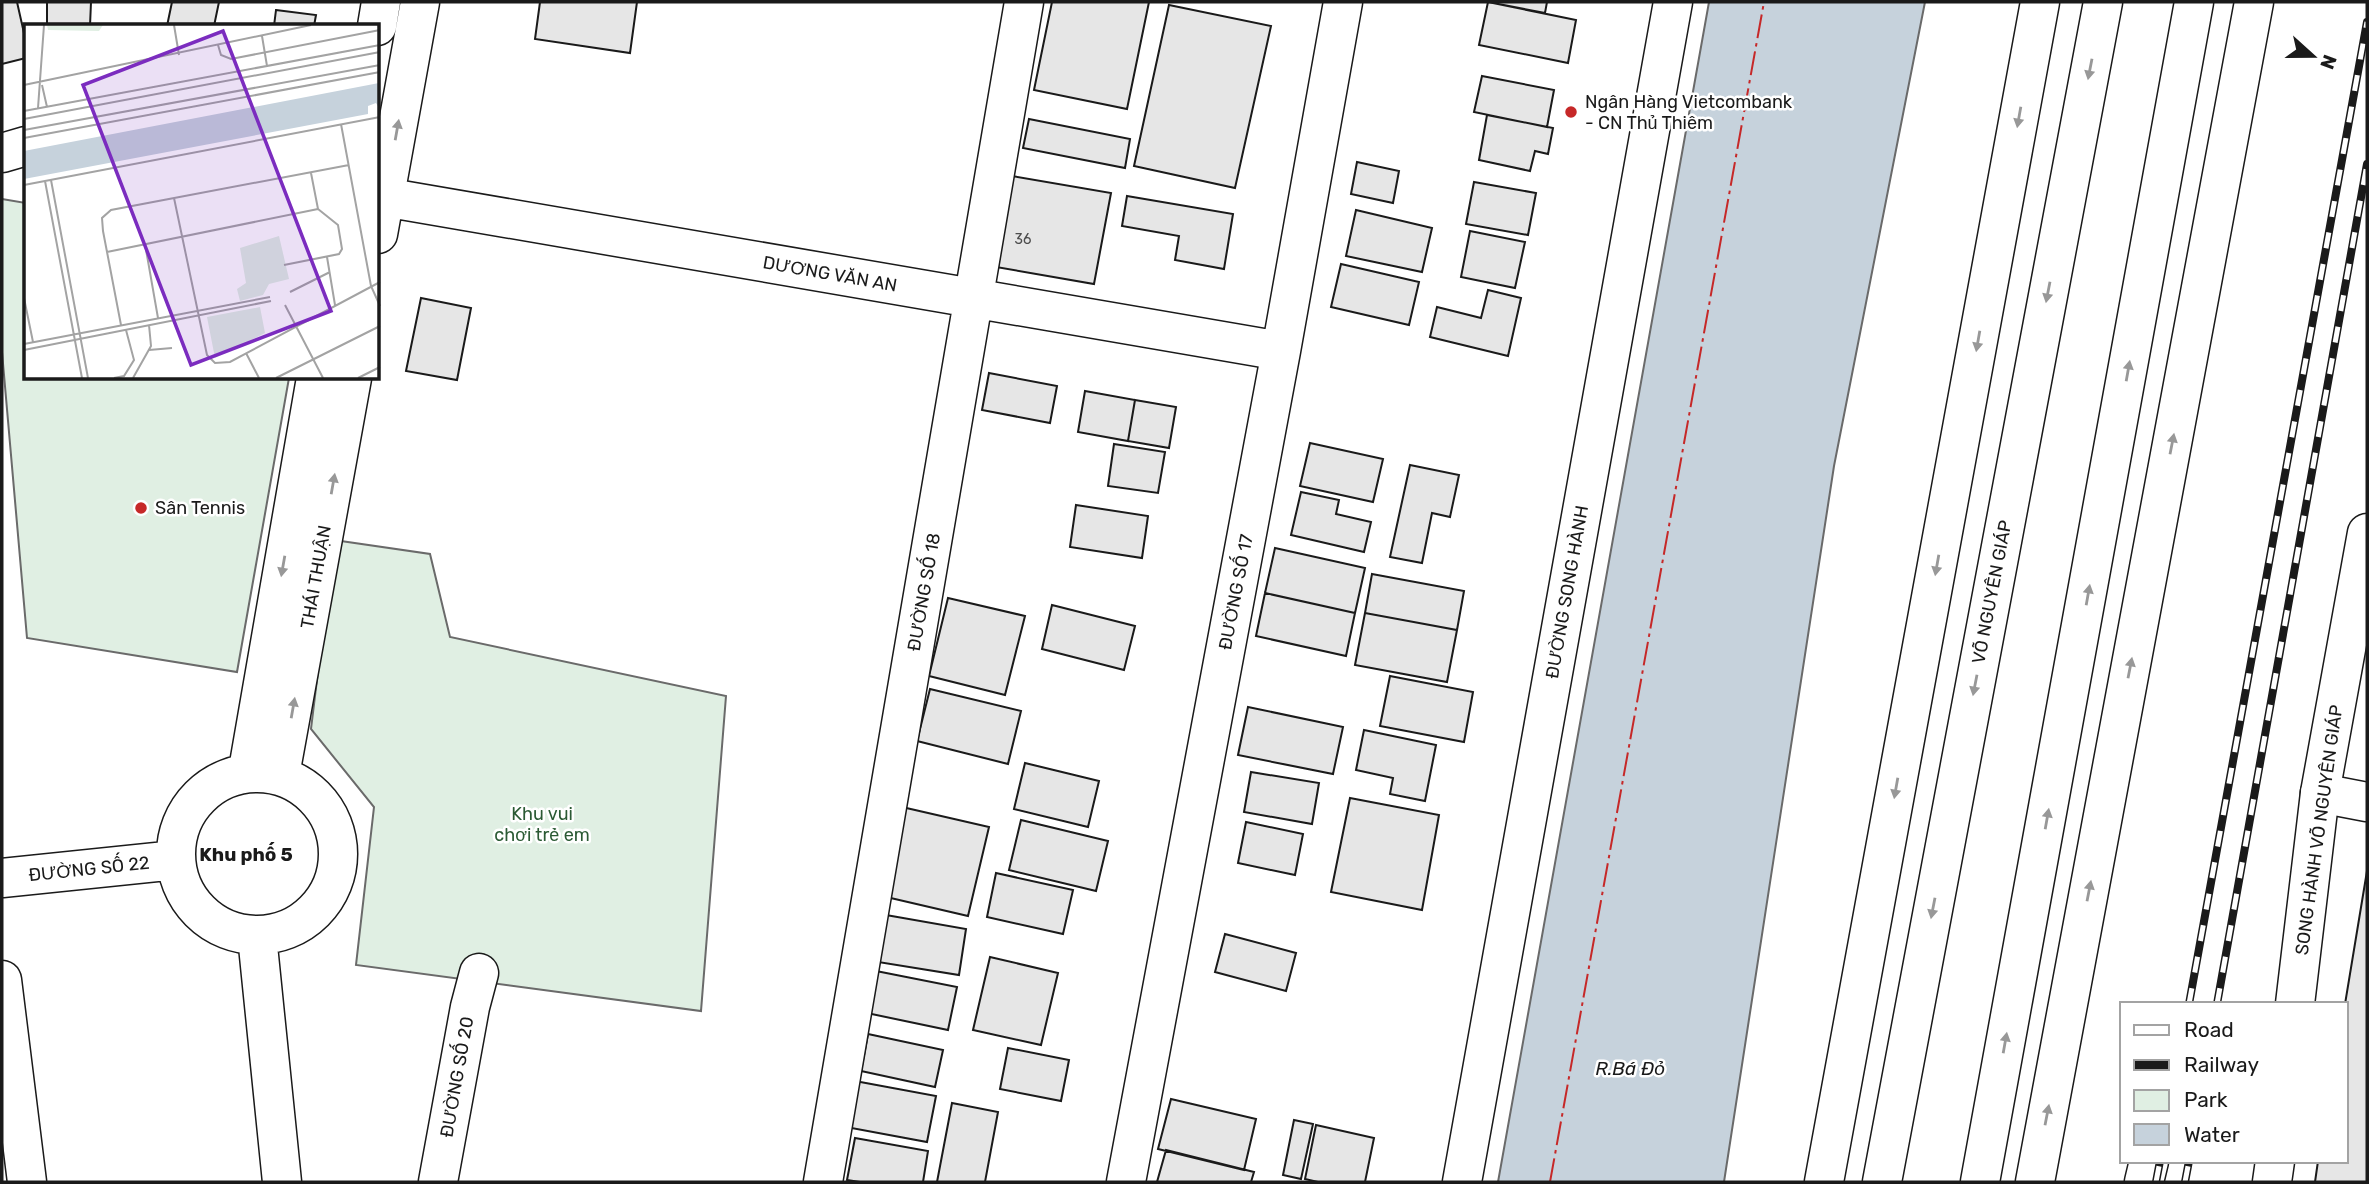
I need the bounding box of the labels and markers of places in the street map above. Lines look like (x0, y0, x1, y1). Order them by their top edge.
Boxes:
place label: Ngân Hàng Vietcombank - CN Thủ Thiêm (1585, 91, 1793, 134)
marker: Ngân Hàng Vietcombank - CN Thủ Thiêm (1563, 104, 1579, 120)
place label: Sân Tennis (155, 497, 245, 519)
marker: Sân Tennis (133, 500, 149, 516)

